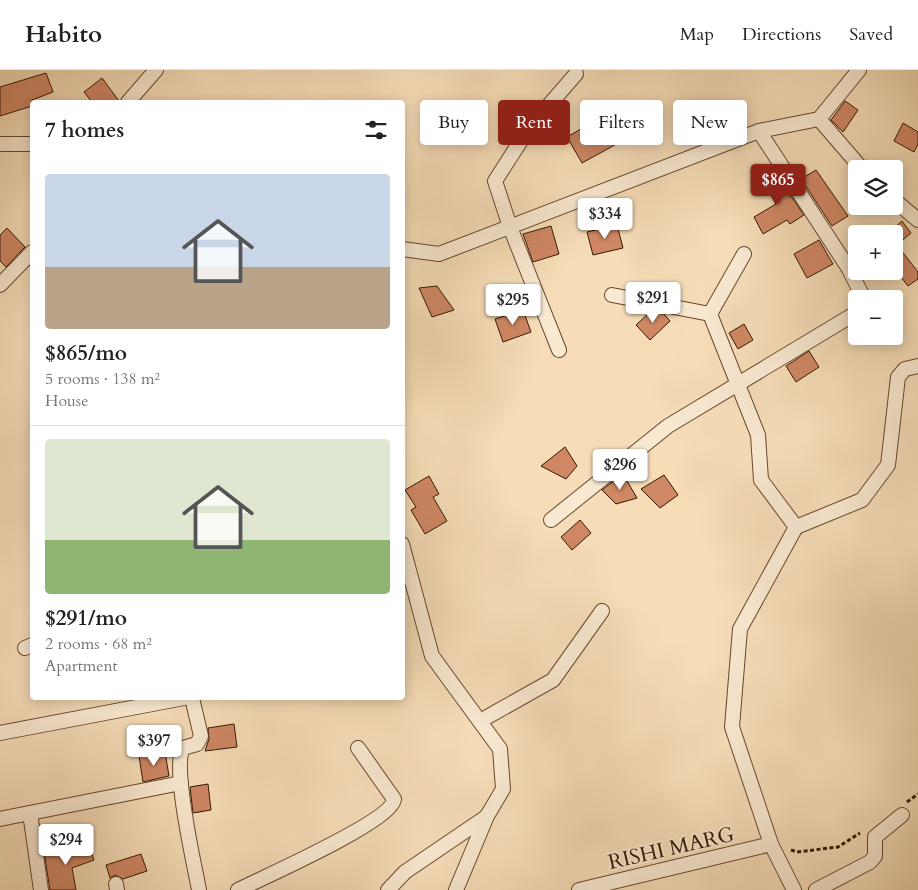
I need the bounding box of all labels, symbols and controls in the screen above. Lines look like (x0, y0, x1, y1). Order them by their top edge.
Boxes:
text: Habito (25, 18, 102, 51)
text: Map (680, 22, 714, 47)
text: Directions (742, 22, 821, 47)
text: Saved (849, 22, 893, 47)
chip: Buy (420, 100, 488, 145)
chip: Rent (498, 100, 570, 145)
chip: Filters (580, 100, 663, 145)
chip: New (673, 100, 747, 145)
text: 7 homes (45, 116, 124, 145)
icon: filters (362, 116, 390, 144)
map controls (848, 160, 903, 345)
button: layers (848, 160, 903, 215)
pin: $865 (748, 164, 808, 206)
text: $865 (762, 169, 794, 191)
pin: $334 (575, 198, 635, 240)
text: $334 (589, 203, 621, 225)
icon: home (173, 206, 263, 296)
button: + (848, 225, 903, 280)
pin: $291 (623, 282, 683, 324)
pin: $295 (483, 284, 543, 326)
text: $291 (637, 287, 669, 309)
text: $295 (497, 289, 529, 311)
button: − (848, 290, 903, 345)
text: $865/mo (45, 339, 127, 368)
text: 5 rooms · 138 m² (45, 368, 160, 390)
text: House (45, 390, 88, 412)
pin: $296 (590, 448, 650, 491)
text: $296 (604, 454, 636, 476)
icon: home (173, 472, 263, 562)
text: $291/mo (45, 604, 127, 633)
text: 2 rooms · 68 m² (45, 633, 152, 655)
text: Apartment (45, 655, 118, 677)
pin: $397 (124, 724, 184, 767)
text: $397 (138, 730, 170, 752)
street label: RISHI MARG (605, 820, 737, 877)
pin: $294 (36, 824, 96, 866)
text: $294 (50, 829, 82, 851)

